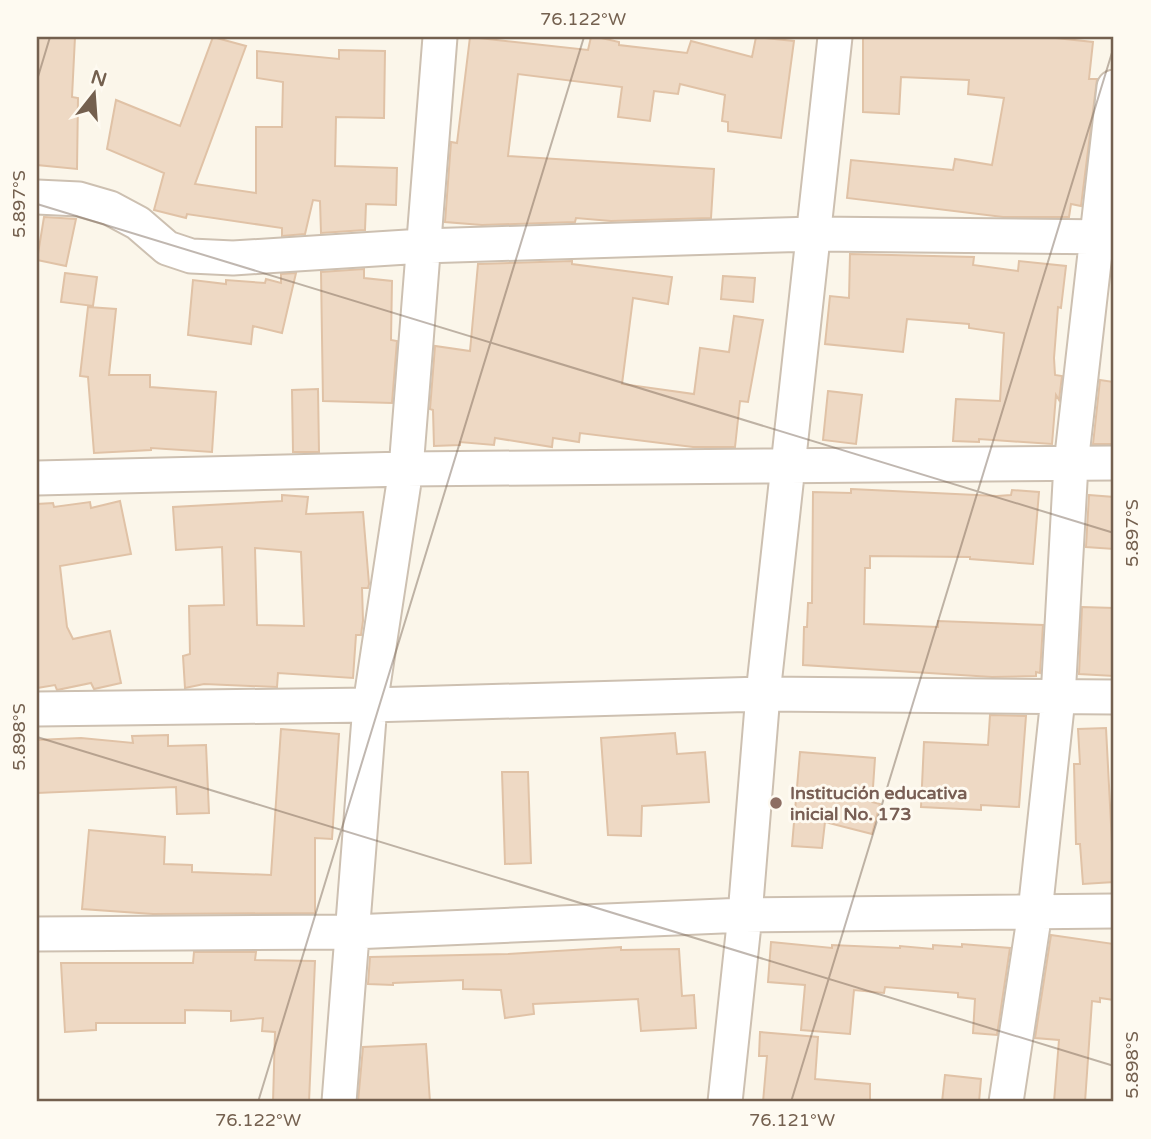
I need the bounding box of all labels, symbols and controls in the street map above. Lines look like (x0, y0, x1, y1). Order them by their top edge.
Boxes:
text: 76.122°W (540, 8, 626, 30)
north arrow (60, 60, 130, 130)
text: N (88, 66, 109, 91)
text: 5.897°S (8, 170, 30, 238)
text: 5.897°S (1121, 499, 1143, 567)
text: 5.898°S (8, 703, 30, 771)
place label: Institución educativa inicial No. 173 (790, 782, 967, 825)
marker: Institución educativa inicial No. 173 (768, 795, 784, 811)
text: 5.898°S (1121, 1031, 1143, 1099)
text: 76.122°W (215, 1109, 301, 1131)
text: 76.121°W (749, 1109, 835, 1131)

